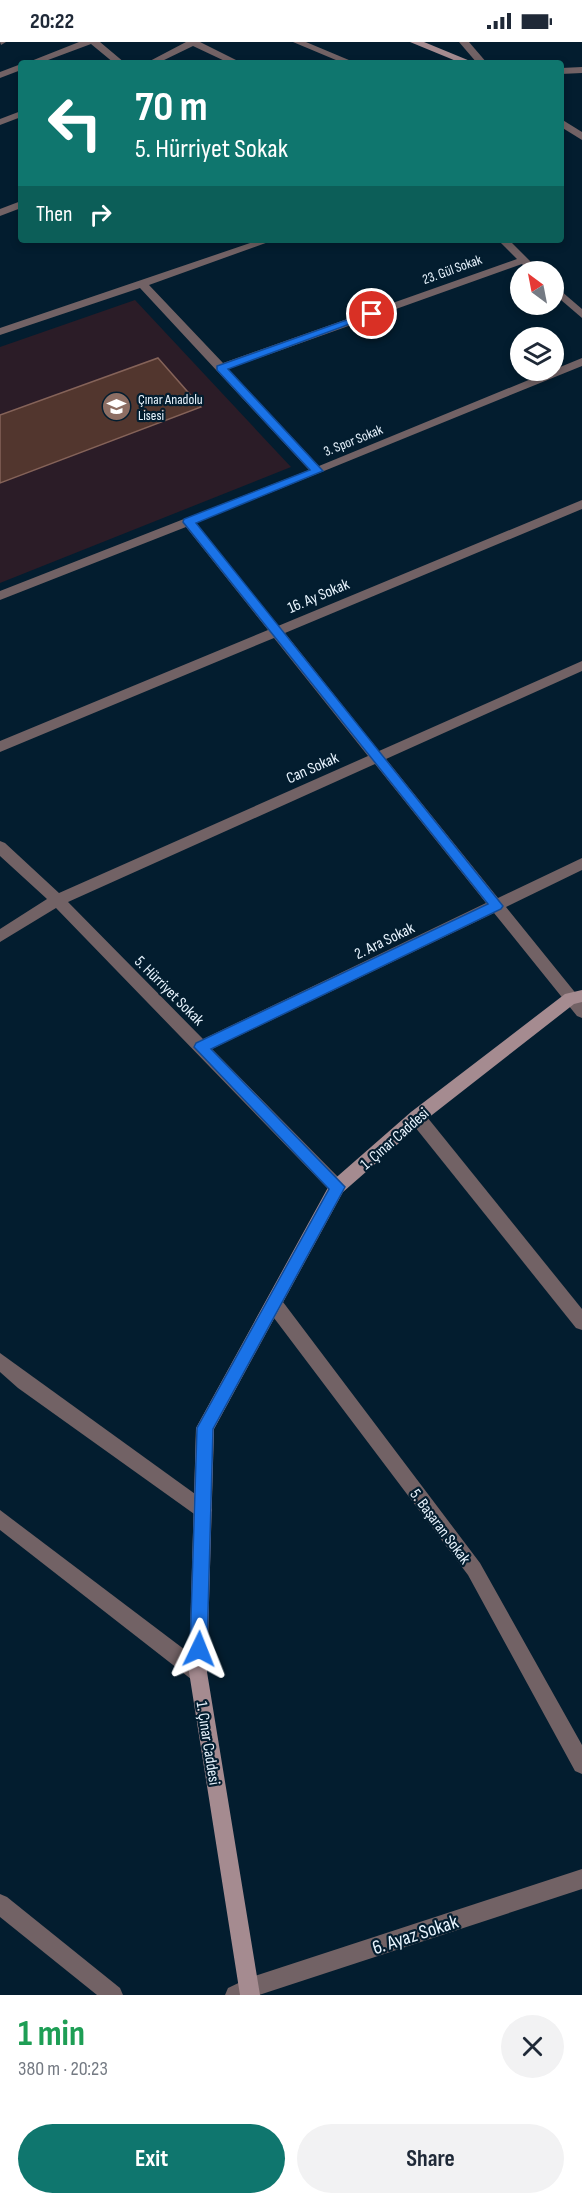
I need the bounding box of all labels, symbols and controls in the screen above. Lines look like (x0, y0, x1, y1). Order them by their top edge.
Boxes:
text: 20:22 (30, 8, 74, 35)
text: 70 m (135, 82, 208, 133)
icon: left (36, 84, 114, 162)
text: 5. Hürriyet Sokak (135, 133, 288, 165)
icon: right (84, 198, 117, 231)
text: Then (36, 201, 72, 228)
street label: 23. Gül Sokak (420, 251, 485, 288)
north arrow (510, 261, 564, 315)
map controls (510, 261, 564, 381)
pin (346, 288, 397, 339)
icon: arrive (355, 297, 388, 330)
button: layers (510, 327, 564, 381)
school or university icon: Çınar Anadolu Lisesi (101, 391, 133, 423)
place label: Çınar Anadolu Lisesi (138, 391, 203, 424)
street label: 3. Spor Sokak (321, 421, 386, 460)
street label: 16. Ay Sokak (285, 575, 352, 618)
street label: Can Sokak (284, 749, 342, 788)
street label: 2. Ara Sokak (352, 919, 418, 964)
street label: 5. Hürriyet Sokak (130, 952, 208, 1030)
street label: 1. Çınar Caddesi (357, 1104, 433, 1174)
street label: 5. Başaran Sokak (405, 1486, 474, 1568)
position arrow (167, 1617, 231, 1681)
street label: 1. Çınar Caddesi (192, 1700, 224, 1787)
street label: 6. Ayaz Sokak (369, 1910, 462, 1960)
text: 1 min (18, 2013, 85, 2056)
button: close (501, 2015, 564, 2078)
text: 380 m · 20:23 (18, 2057, 108, 2081)
button: Exit (18, 2124, 285, 2193)
button: Share (297, 2124, 564, 2193)

